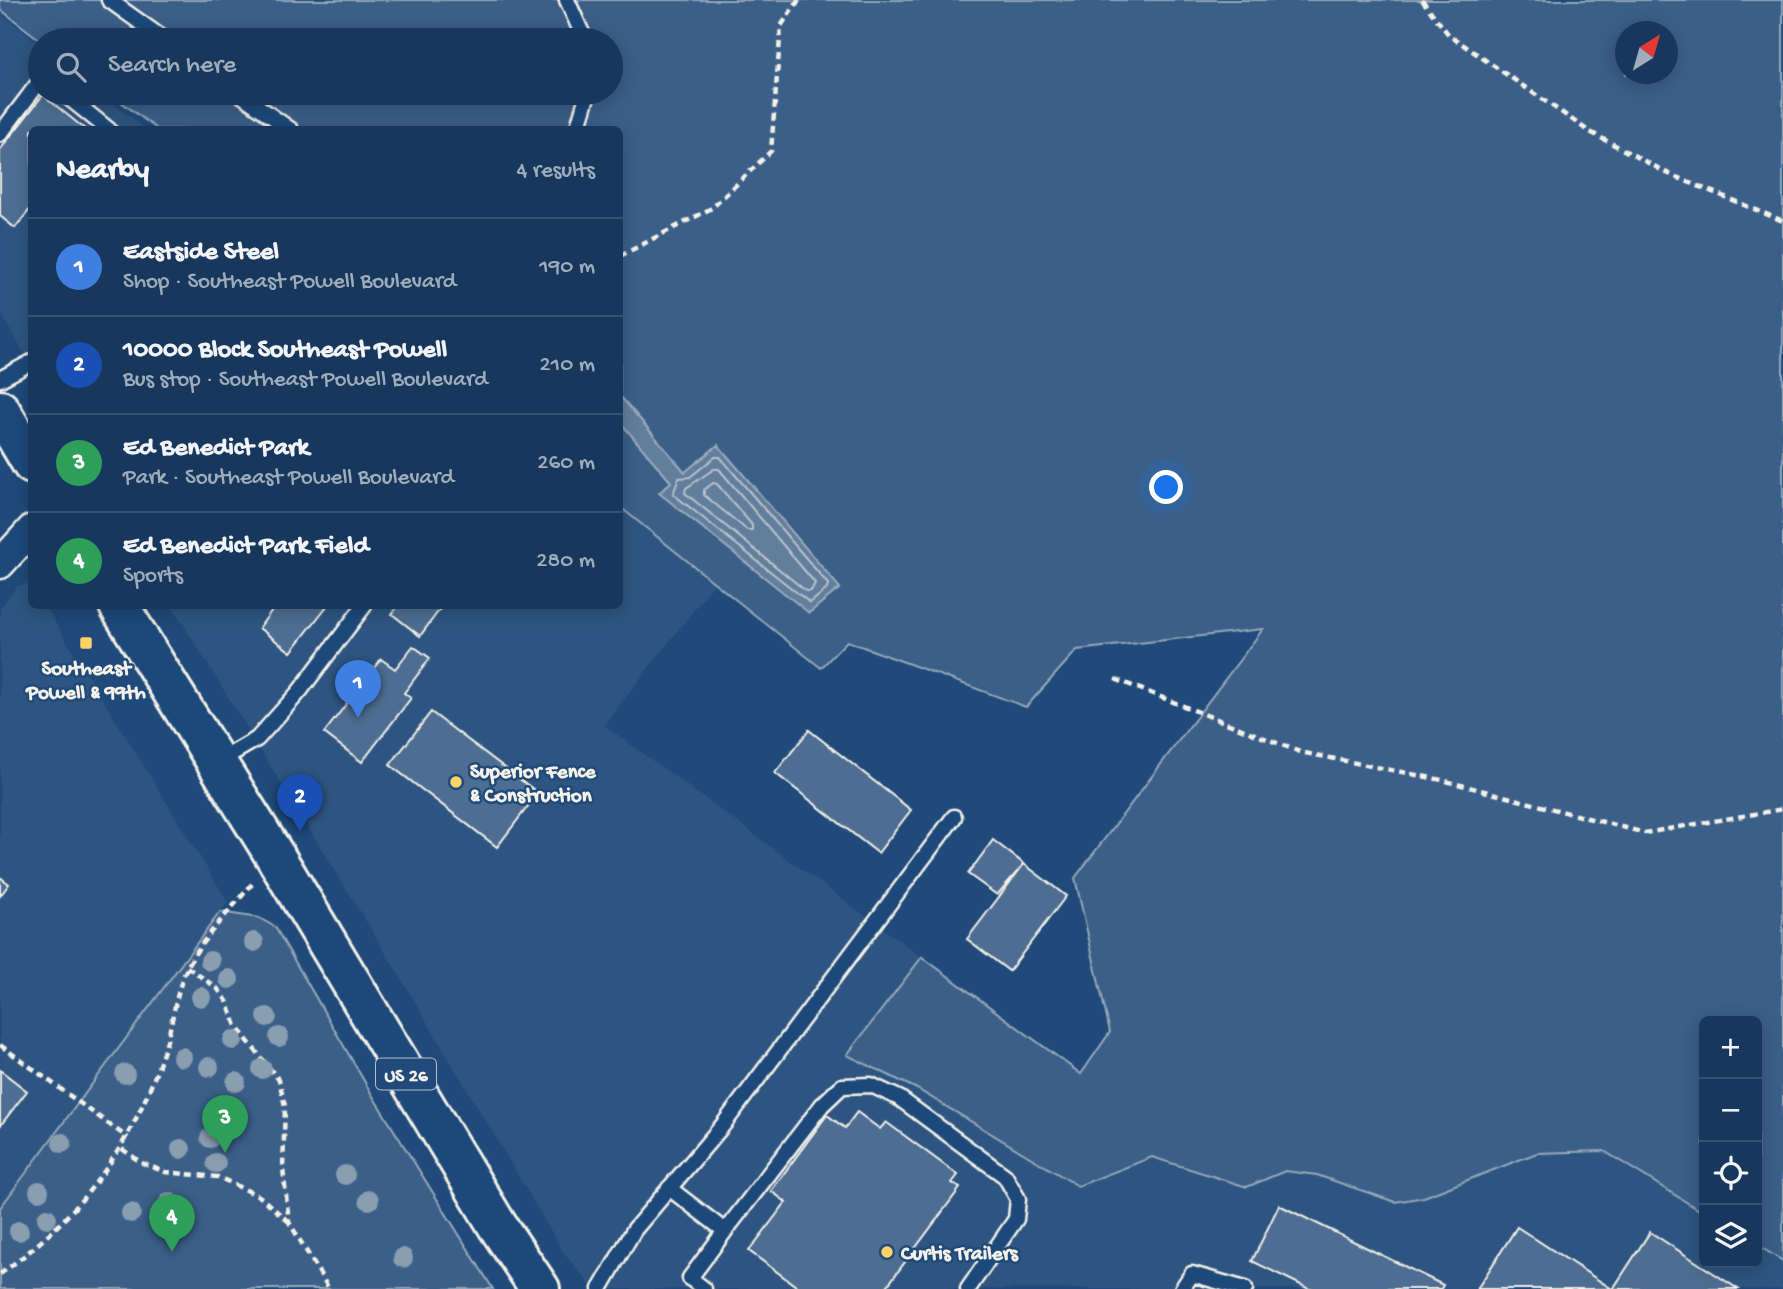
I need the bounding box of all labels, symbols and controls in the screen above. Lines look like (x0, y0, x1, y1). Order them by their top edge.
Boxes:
north arrow (1615, 21, 1678, 84)
search box (28, 28, 623, 105)
icon: search (52, 48, 90, 86)
text: Search here (108, 51, 236, 82)
text: Nearby (56, 154, 149, 189)
text: 4 results (516, 158, 595, 185)
text: Eastside Steel (123, 238, 279, 269)
text: 1 (74, 254, 84, 281)
text: 190 m (539, 254, 595, 281)
text: Shop · Southeast Powell Boulevard (123, 269, 456, 296)
text: 10000 Block Southeast Powell (123, 336, 447, 367)
text: 2 (73, 352, 85, 379)
text: 210 m (540, 352, 595, 379)
text: Bus stop · Southeast Powell Boulevard (123, 367, 488, 394)
text: Ed Benedict Park (123, 434, 309, 465)
text: 3 (73, 450, 85, 477)
text: 260 m (537, 450, 595, 477)
text: Park · Southeast Powell Boulevard (123, 465, 454, 492)
your location (1149, 470, 1183, 504)
text: Ed Benedict Park Field (123, 532, 369, 563)
text: 4 (74, 548, 84, 575)
text: 280 m (536, 548, 595, 575)
text: Sports (123, 563, 183, 590)
marker: Southeast Powell & 99th (78, 635, 94, 651)
place label: Southeast Powell & 99th (25, 658, 146, 707)
pin: 1 (335, 660, 381, 718)
place label: Superior Fence & Construction (470, 761, 597, 810)
pin: 2 (277, 774, 323, 832)
marker: Superior Fence & Construction (448, 774, 464, 790)
map controls (1699, 1016, 1762, 1268)
button: + (1699, 1016, 1762, 1079)
road number: US 26 (376, 1058, 436, 1090)
button: − (1699, 1079, 1762, 1142)
pin: 3 (202, 1095, 248, 1153)
button: locate (1699, 1142, 1762, 1205)
pin: 4 (149, 1194, 195, 1252)
button: layers (1699, 1205, 1762, 1268)
place label: Curtis Trailers (900, 1243, 1019, 1268)
marker: Curtis Trailers (879, 1244, 895, 1260)

